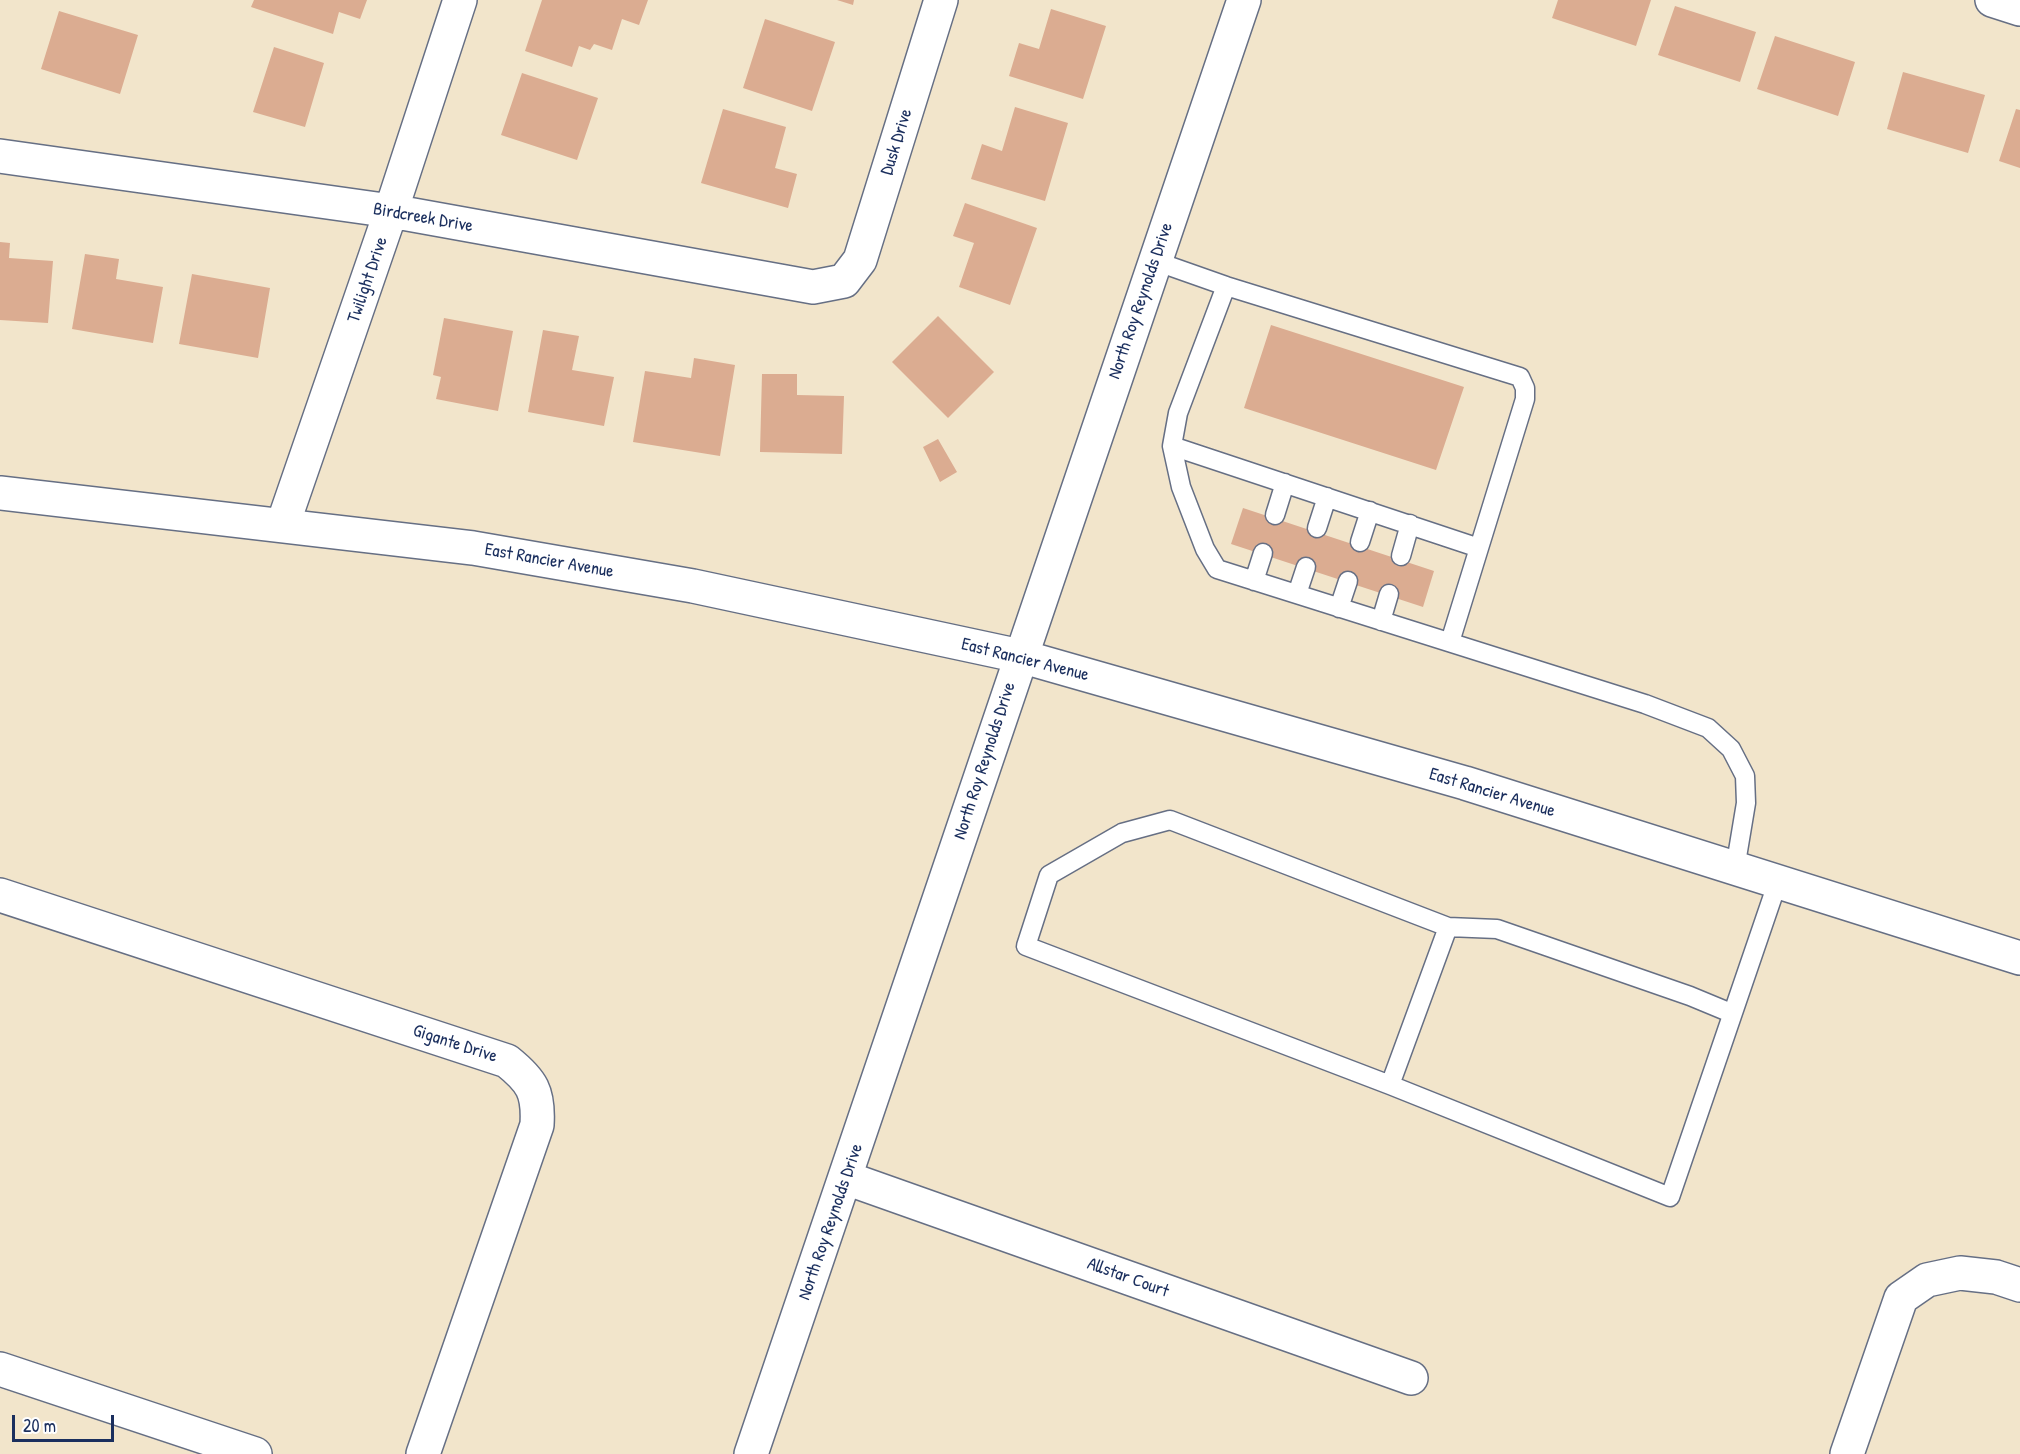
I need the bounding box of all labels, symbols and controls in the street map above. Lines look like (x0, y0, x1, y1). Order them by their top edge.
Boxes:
street label: Dusk Drive (877, 106, 917, 178)
street label: Birdcreek Drive (371, 199, 475, 237)
street label: North Roy Reynolds Drive (1104, 220, 1178, 382)
street label: Twilight Drive (343, 234, 393, 326)
street label: East Rancier Avenue (483, 539, 615, 583)
street label: East Rancier Avenue (959, 634, 1091, 686)
street label: North Roy Reynolds Drive (949, 680, 1021, 842)
street label: East Rancier Avenue (1426, 764, 1558, 822)
street label: Gigante Drive (410, 1020, 500, 1068)
street label: North Roy Reynolds Drive (794, 1141, 868, 1303)
street label: Allstar Court (1084, 1253, 1172, 1303)
scale bar (15, 1403, 117, 1441)
text: 20 m (23, 1413, 56, 1438)

